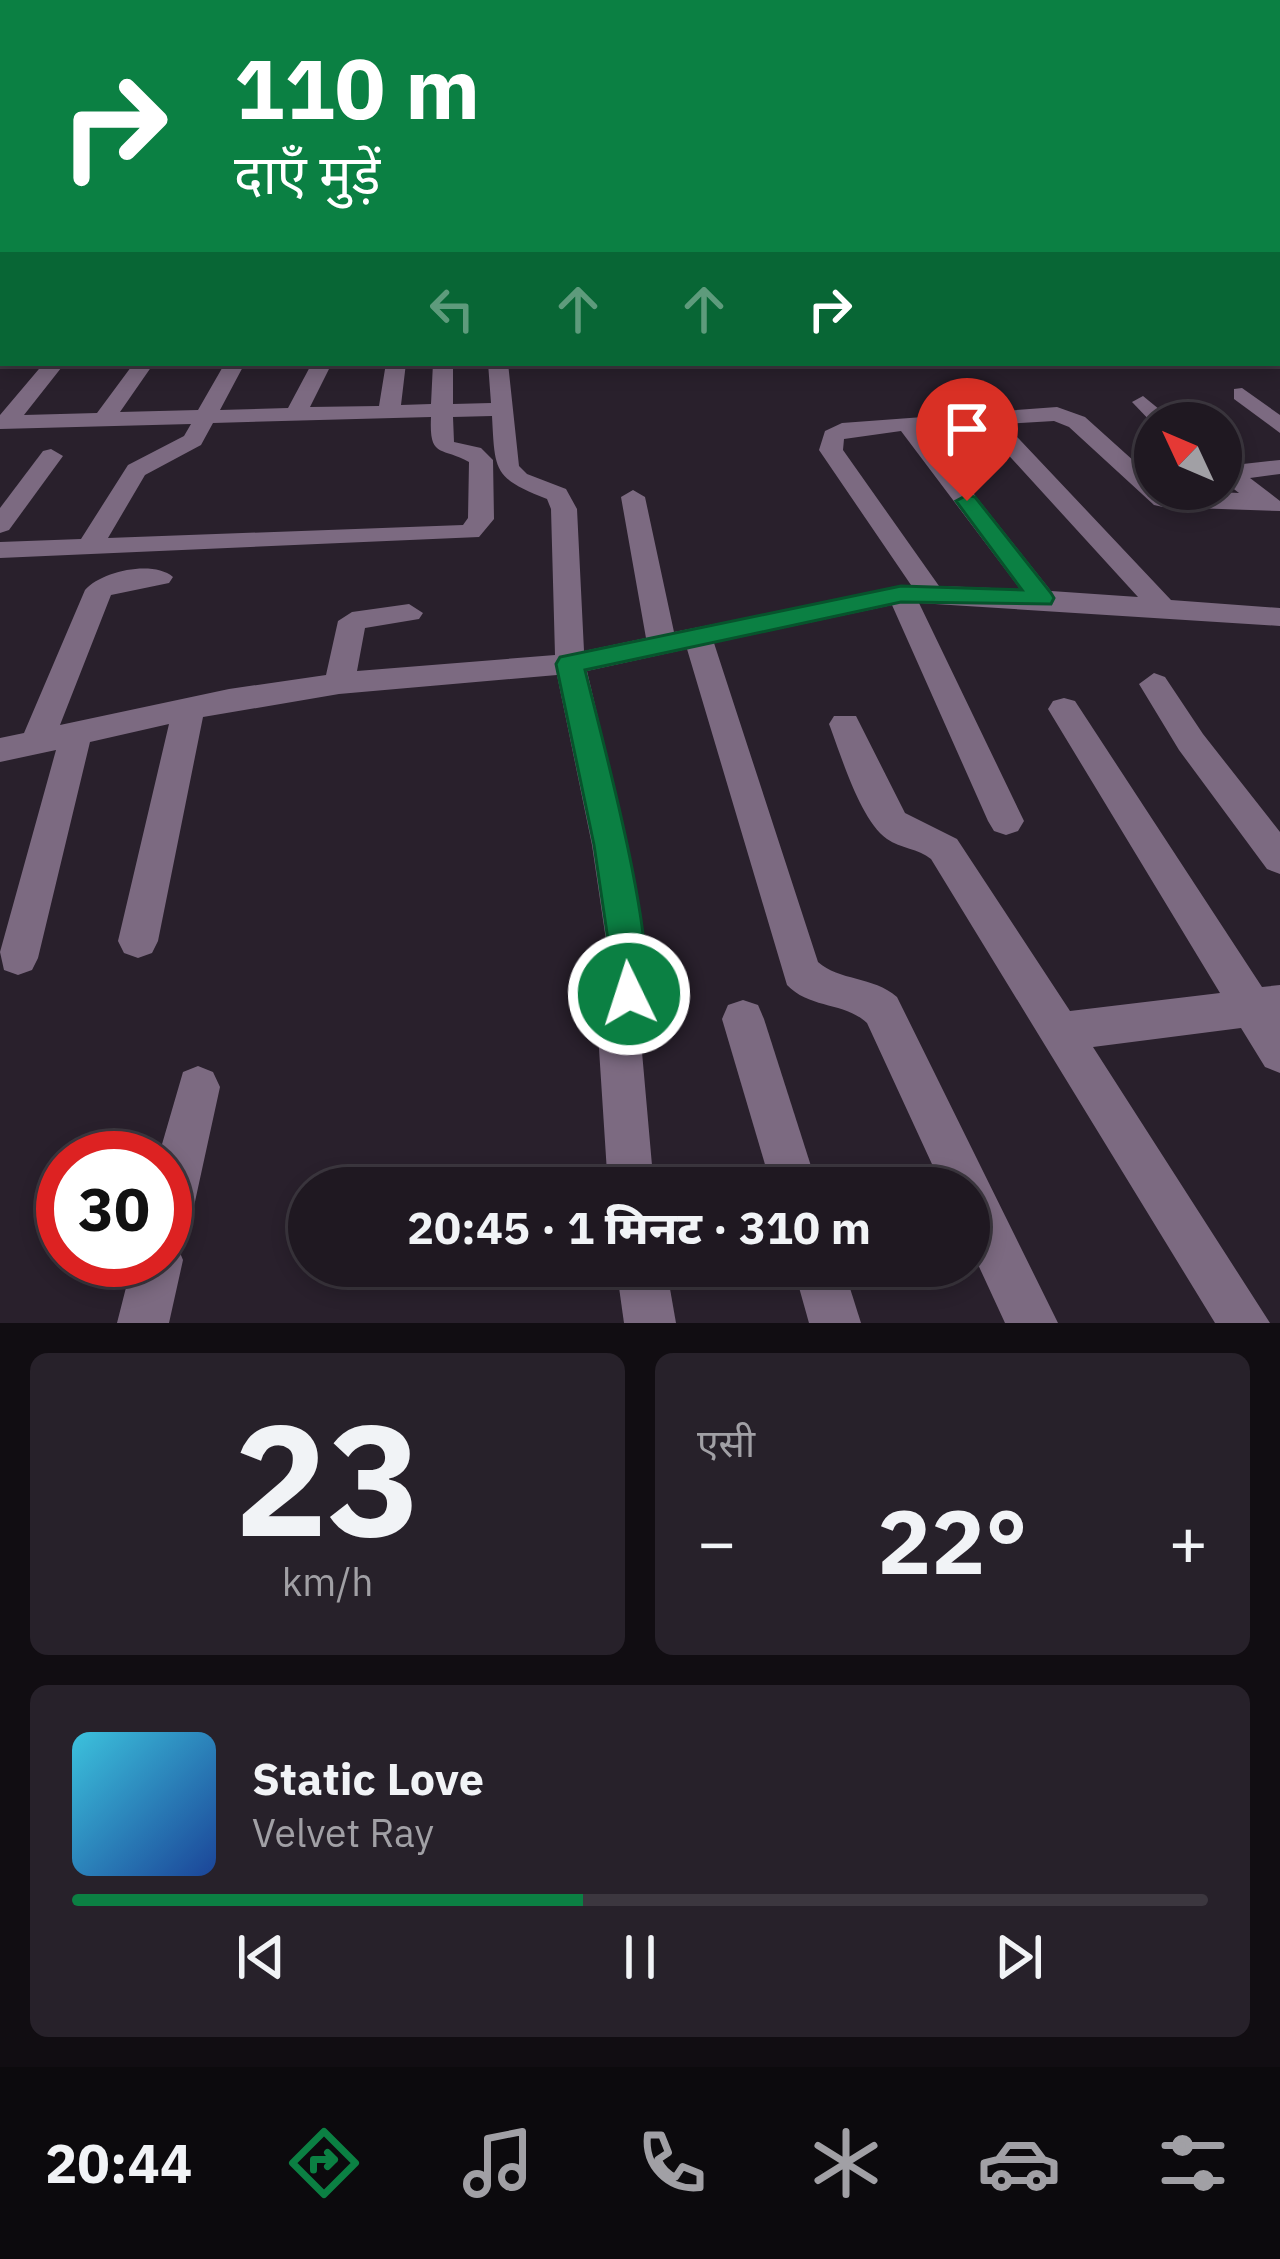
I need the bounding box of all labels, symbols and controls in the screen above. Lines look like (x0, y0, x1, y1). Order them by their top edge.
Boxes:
text: 110 m (234, 33, 480, 142)
icon: right (36, 48, 192, 204)
text: दाएँ मुड़ें (234, 139, 380, 209)
icon: left (419, 276, 485, 342)
icon: ahead (545, 276, 611, 342)
icon: ahead (671, 276, 737, 342)
icon: right (797, 276, 863, 342)
pin (916, 378, 1018, 501)
icon: arrive (934, 396, 1000, 462)
north arrow (1134, 402, 1242, 510)
map controls (1134, 402, 1242, 510)
position arrow (566, 931, 692, 1057)
speed limit sign: 30 (36, 1131, 192, 1287)
text: 20:45 · 1 मिनट · 310 m (407, 1198, 871, 1256)
text: 23 (234, 1376, 421, 1579)
text: एसी (697, 1417, 755, 1468)
text: 22° (877, 1482, 1028, 1599)
text: − (697, 1498, 737, 1584)
text: + (1168, 1498, 1208, 1584)
text: km/h (282, 1556, 373, 1607)
text: Static Love (252, 1749, 484, 1807)
text: Velvet Ray (252, 1807, 434, 1858)
icon: previous (228, 1924, 294, 1990)
icon: pause (607, 1924, 673, 1990)
icon: next (986, 1924, 1052, 1990)
icon: directions (282, 2121, 366, 2205)
icon: music (456, 2121, 540, 2205)
icon: phone (630, 2121, 714, 2205)
icon: climate (804, 2121, 888, 2205)
icon: car (977, 2121, 1061, 2205)
icon: filters (1151, 2121, 1235, 2205)
text: 20:44 (45, 2128, 192, 2198)

